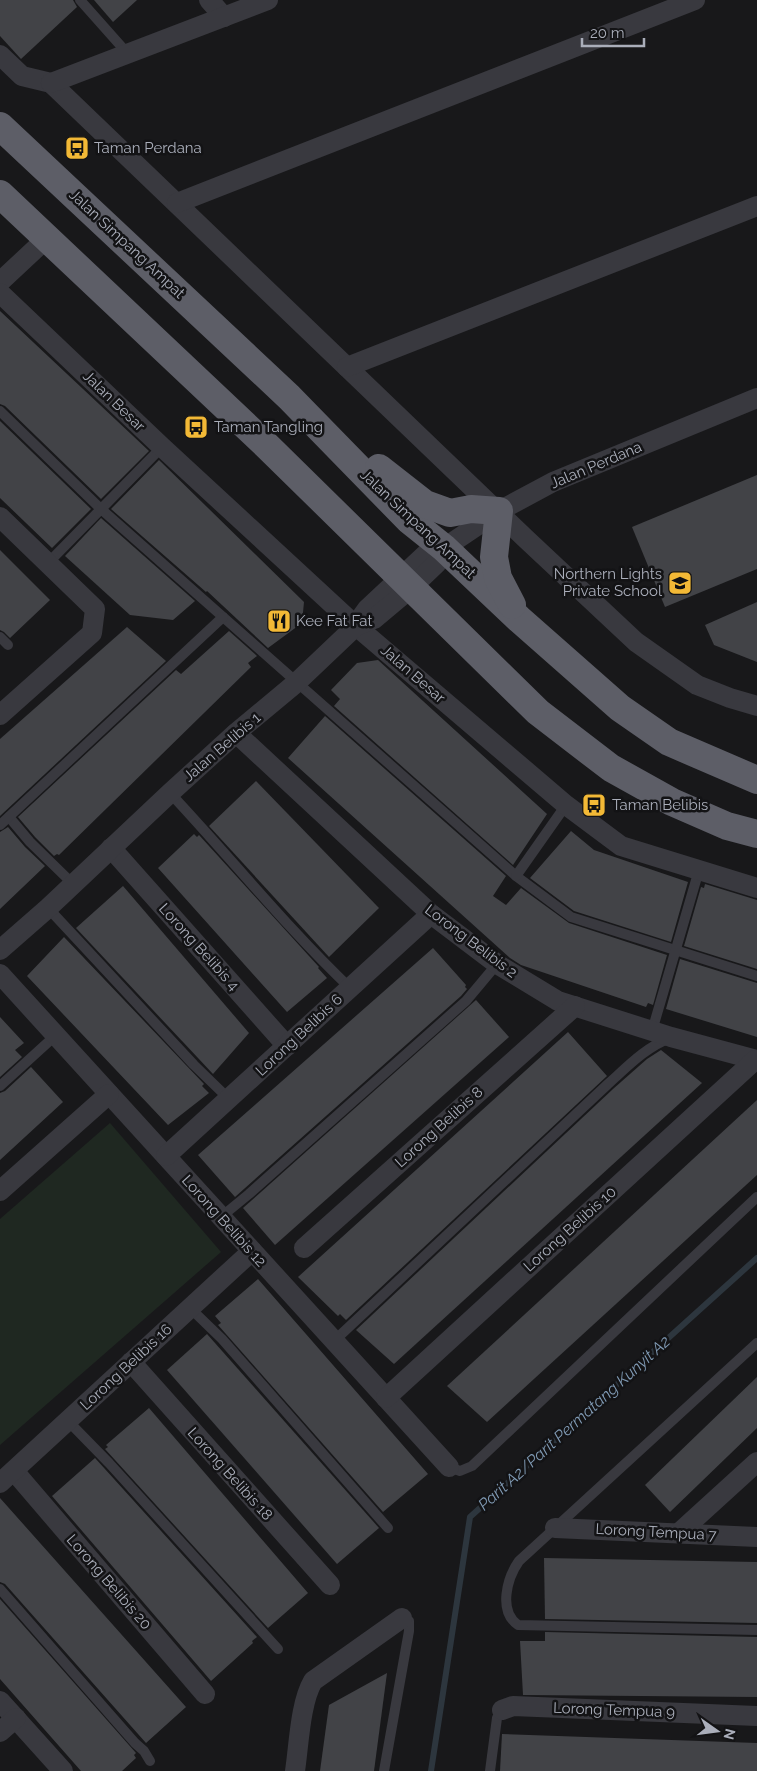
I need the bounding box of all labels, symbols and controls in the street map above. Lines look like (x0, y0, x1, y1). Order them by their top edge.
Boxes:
scale bar (582, 15, 644, 47)
text: 20 m (590, 24, 625, 42)
bus stop icon: Taman Perdana (64, 135, 90, 161)
place label: Taman Perdana (94, 139, 202, 157)
street label: Jalan Simpang Ampat (66, 186, 188, 302)
street label: Jalan Besar (79, 367, 149, 436)
bus stop icon: Taman Tangling (183, 414, 209, 440)
place label: Taman Tangling (214, 418, 323, 436)
street label: Jalan Perdana (548, 438, 644, 492)
street label: Jalan Simpang Ampat (357, 466, 479, 582)
place label: Northern Lights Private School (554, 565, 663, 600)
school or university icon: Northern Lights Private School (667, 570, 693, 596)
restaurant icon: Kee Fat Fat (266, 608, 292, 634)
place label: Kee Fat Fat (296, 612, 372, 630)
street label: Jalan Besar (377, 641, 449, 707)
street label: Jalan Belibis 1 (180, 708, 265, 785)
bus stop icon: Taman Belibis (581, 792, 607, 818)
place label: Taman Belibis (612, 796, 708, 814)
street label: Lorong Belibis 4 (155, 900, 243, 994)
street label: Lorong Belibis 2 (421, 900, 521, 982)
street label: Lorong Belibis 6 (252, 990, 346, 1080)
street label: Lorong Belibis 8 (391, 1083, 487, 1171)
street label: Lorong Belibis 12 (178, 1171, 270, 1271)
street label: Lorong Belibis 10 (520, 1183, 620, 1275)
street label: Lorong Belibis 16 (77, 1320, 175, 1414)
water label: Parit A2/Parit Permatang Kunyit A2 (474, 1332, 674, 1514)
street label: Lorong Belibis 18 (184, 1424, 276, 1524)
street label: Lorong Tempua 7 (595, 1520, 717, 1544)
street label: Lorong Belibis 20 (63, 1531, 155, 1633)
street label: Lorong Tempua 9 (553, 1699, 675, 1721)
north arrow (692, 1706, 742, 1756)
text: N (721, 1727, 739, 1741)

